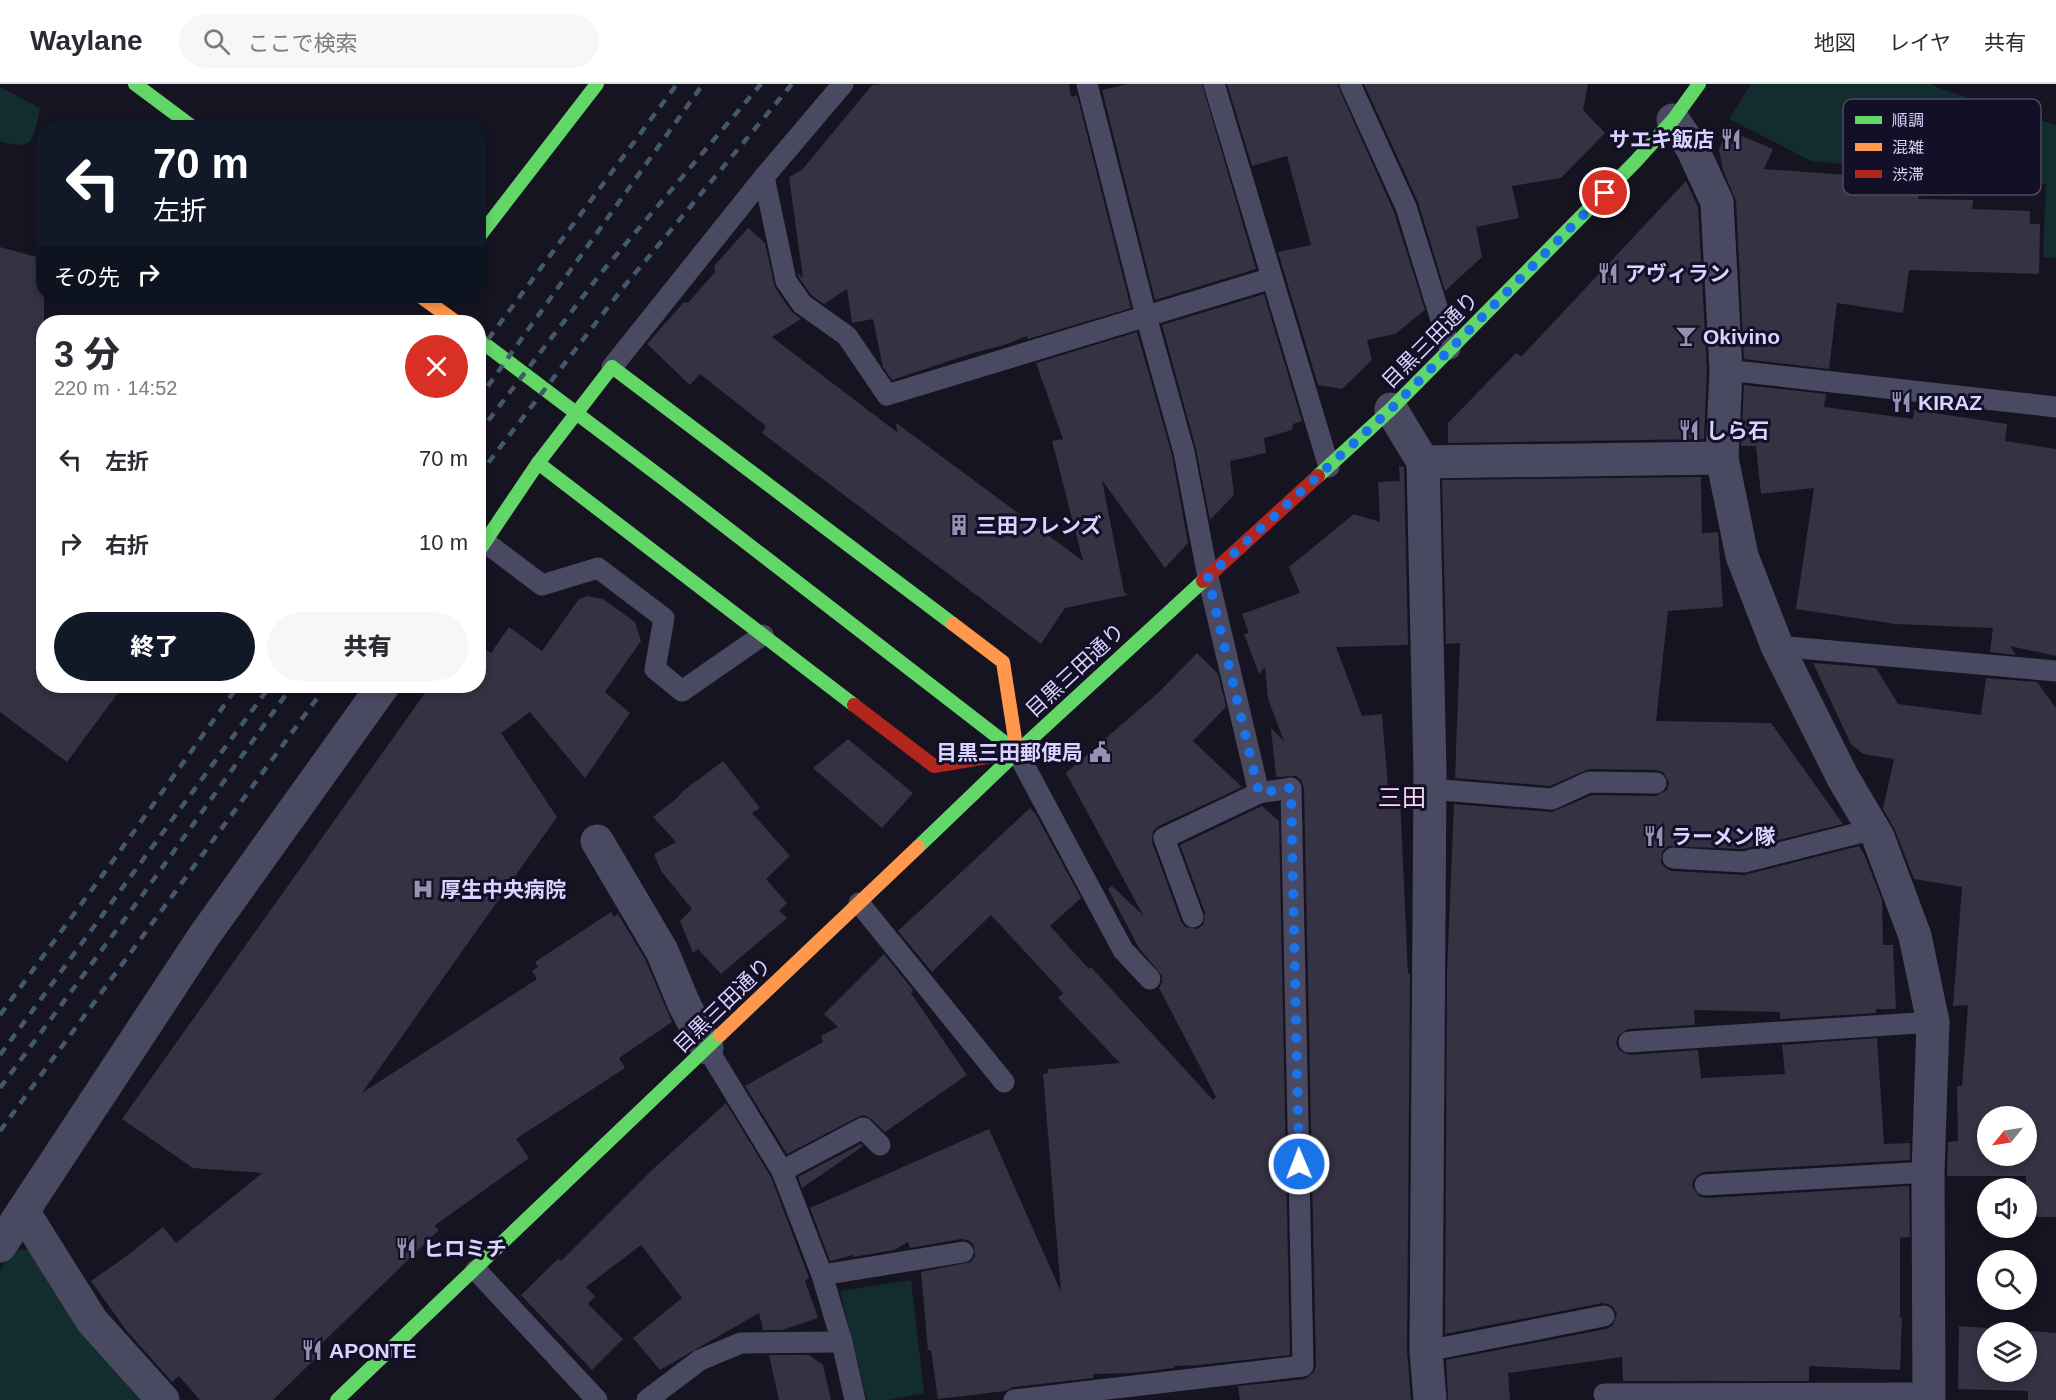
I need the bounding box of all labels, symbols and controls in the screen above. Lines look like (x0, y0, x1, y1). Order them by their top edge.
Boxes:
search box (179, 14, 599, 68)
text: Waylane (30, 25, 143, 56)
icon: search (200, 25, 233, 58)
text: ここで検索 (248, 31, 358, 56)
text: 地図 (1814, 31, 1856, 54)
text: レイヤ (1889, 31, 1951, 54)
text: 共有 (1984, 31, 2026, 54)
legend (1843, 99, 2041, 195)
text: 順調 (1892, 112, 1924, 129)
restaurant icon: サエキ飯店 (1719, 127, 1743, 151)
place label: サエキ飯店 (1609, 128, 1714, 151)
text: 混雑 (1892, 139, 1924, 156)
text: 70 m (153, 140, 249, 187)
icon: left (54, 144, 132, 222)
text: 渋滞 (1892, 166, 1924, 183)
pin (1579, 167, 1630, 218)
icon: arrive (1588, 176, 1621, 209)
text: 左折 (153, 196, 207, 226)
icon: right (132, 258, 165, 291)
restaurant icon: アヴィラン (1596, 261, 1620, 285)
place label: アヴィラン (1625, 262, 1730, 285)
text: その先 (54, 265, 120, 290)
street label: 目黒三田通り (1377, 287, 1483, 393)
bar icon: Okivino (1674, 324, 1698, 348)
place label: Okivino (1703, 325, 1780, 348)
text: 3 分 (54, 334, 120, 375)
button: close (405, 335, 468, 398)
text: 220 m · 14:52 (54, 377, 177, 399)
restaurant icon: KIRAZ (1889, 390, 1913, 414)
place label: KIRAZ (1918, 391, 1982, 414)
restaurant icon: しら石 (1677, 418, 1701, 442)
place label: しら石 (1706, 419, 1769, 442)
icon: left (54, 443, 87, 476)
text: 70 m (419, 446, 468, 471)
text: 左折 (105, 449, 149, 474)
building icon: 三田フレンズ (947, 513, 971, 537)
place label: 三田フレンズ (976, 514, 1102, 537)
icon: right (54, 527, 87, 560)
text: 10 m (419, 530, 468, 555)
text: 右折 (105, 533, 149, 558)
button: 終了 (54, 612, 255, 681)
button: 共有 (267, 612, 468, 681)
street label: 目黒三田通り (1021, 619, 1129, 721)
public building icon: 目黒三田郵便局 (1088, 740, 1112, 764)
place label: 目黒三田郵便局 (936, 741, 1083, 764)
district label: 三田 (1378, 784, 1426, 811)
restaurant icon: ラーメン隊 (1642, 824, 1666, 848)
place label: ラーメン隊 (1671, 825, 1775, 848)
hospital icon: 厚生中央病院 (411, 877, 435, 901)
place label: 厚生中央病院 (440, 878, 566, 901)
street label: 目黒三田通り (669, 953, 775, 1057)
north arrow (1977, 1106, 2037, 1166)
map controls (1977, 1106, 2037, 1382)
position arrow (1267, 1132, 1331, 1196)
button: sound (1977, 1178, 2037, 1238)
restaurant icon: ヒロミチ (394, 1236, 418, 1260)
place label: ヒロミチ (423, 1237, 507, 1260)
button: search (1977, 1250, 2037, 1310)
button: layers (1977, 1322, 2037, 1382)
restaurant icon: APONTE (300, 1338, 324, 1362)
place label: APONTE (329, 1339, 417, 1362)

